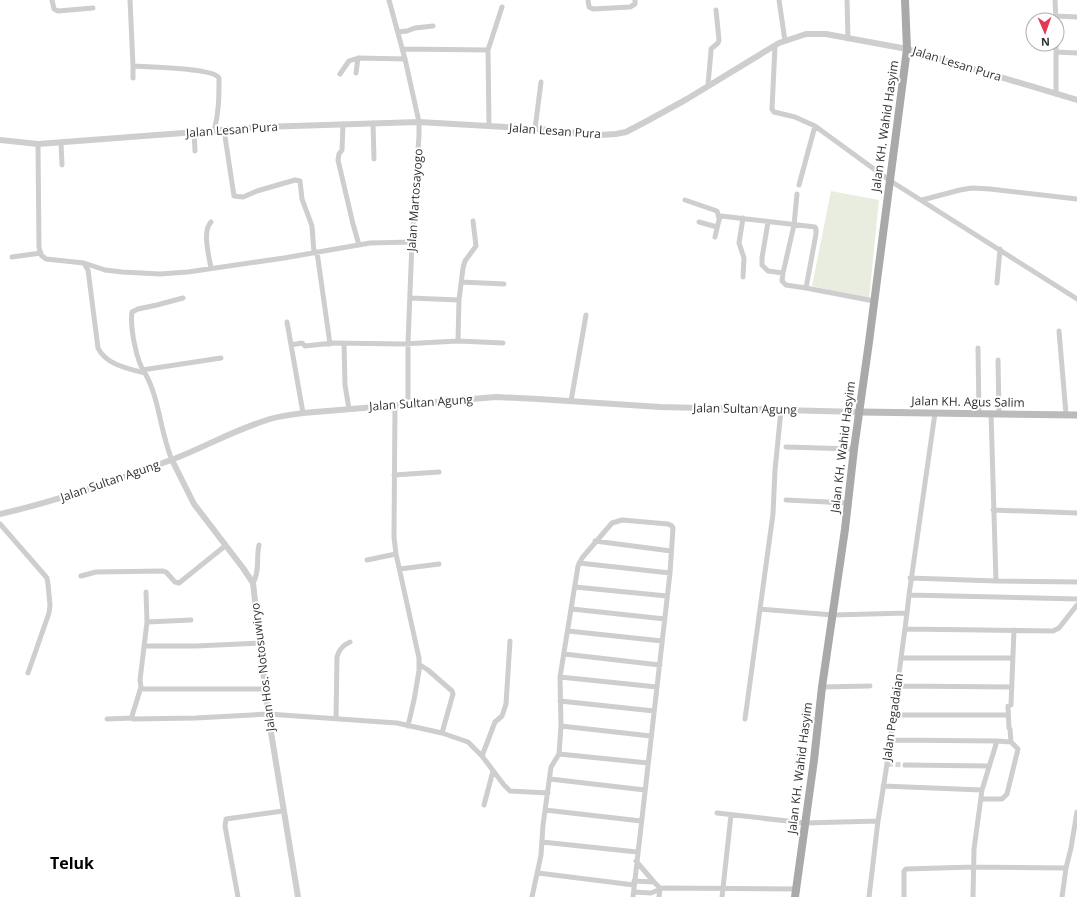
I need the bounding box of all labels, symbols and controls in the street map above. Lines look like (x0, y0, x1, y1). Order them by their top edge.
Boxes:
north arrow (1025, 12, 1065, 52)
text: N (1041, 35, 1050, 50)
street label: Jalan Lesan Pura (910, 42, 1004, 85)
street label: Jalan KH. Wahid Hasyim (867, 59, 902, 194)
street label: Jalan Lesan Pura (184, 118, 278, 141)
street label: Jalan Lesan Pura (508, 119, 602, 142)
street label: Jalan Martosayogo (402, 148, 427, 253)
street label: Jalan KH. Wahid Hasyim (826, 380, 859, 515)
street label: Jalan Sultan Agung (368, 390, 474, 415)
street label: Jalan KH. Agus Salim (910, 392, 1025, 411)
street label: Jalan Sultan Agung (692, 399, 798, 418)
street label: Jalan Sultan Agung (57, 455, 162, 506)
street label: Jalan Hos. Notosuwiryo (246, 602, 279, 733)
street label: Jalan Pegadaian (878, 672, 907, 763)
street label: Jalan KH. Wahid Hasyim (783, 701, 816, 836)
district label: Teluk (50, 852, 94, 874)

